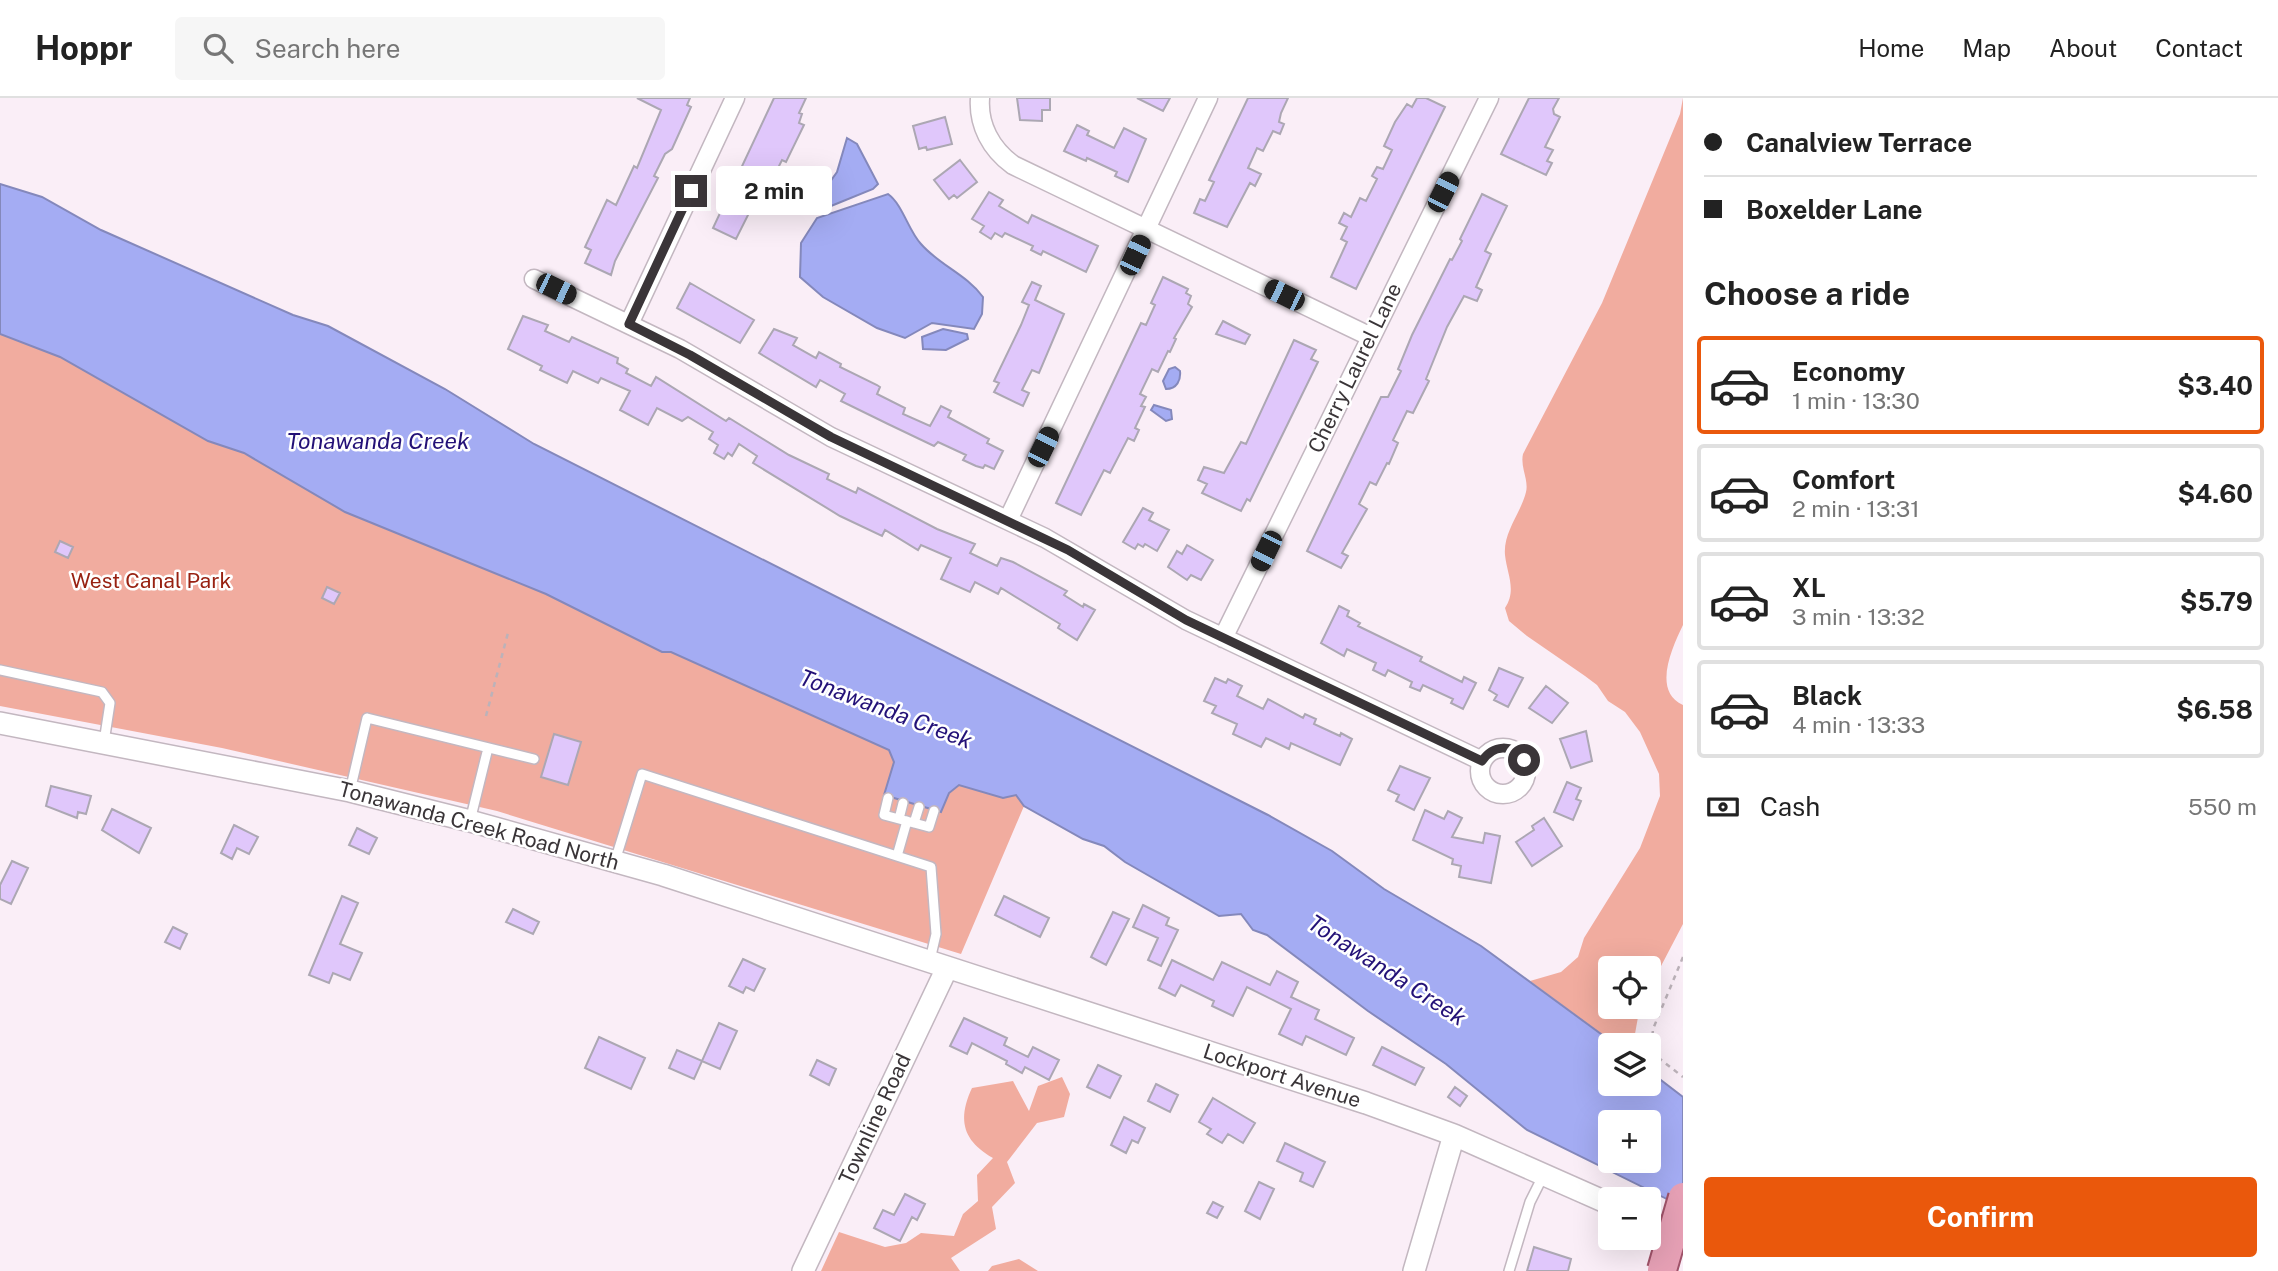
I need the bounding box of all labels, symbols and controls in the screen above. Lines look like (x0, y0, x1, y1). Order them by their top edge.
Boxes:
search box (175, 17, 665, 80)
text: Hoppr (35, 29, 133, 67)
icon: search (199, 29, 237, 67)
text: Search here (255, 33, 401, 64)
text: Home (1858, 34, 1924, 62)
text: Map (1962, 34, 2011, 62)
text: About (2049, 34, 2117, 62)
text: Contact (2155, 34, 2243, 62)
text: Canalview Terrace (1746, 127, 1972, 158)
callout: 2 min (716, 166, 831, 216)
car (1425, 169, 1462, 215)
route end (675, 175, 707, 207)
text: 2 min (744, 177, 804, 204)
text: Boxelder Lane (1746, 194, 1923, 225)
car (1117, 232, 1154, 278)
car (533, 270, 580, 308)
text: Choose a ride (1704, 275, 1910, 312)
car (1261, 276, 1308, 314)
street label: Cherry Laurel Lane (1303, 279, 1407, 457)
icon: car (1708, 354, 1771, 417)
text: Economy (1792, 356, 1905, 387)
text: $3.40 (2177, 370, 2253, 401)
text: 1 min · 13:30 (1792, 387, 1920, 414)
car (1025, 424, 1062, 470)
water label: Tonawanda Creek (287, 427, 470, 454)
icon: car (1708, 462, 1771, 525)
text: Comfort (1792, 464, 1895, 495)
text: $4.60 (2177, 478, 2253, 509)
text: 2 min · 13:31 (1792, 495, 1920, 522)
car (1248, 528, 1285, 574)
park label: West Canal Park (71, 568, 231, 593)
icon: car (1708, 570, 1771, 633)
text: XL (1792, 572, 1826, 603)
text: $5.79 (2180, 586, 2253, 617)
text: 3 min · 13:32 (1792, 603, 1925, 630)
water label: Tonawanda Creek (796, 663, 977, 754)
icon: car (1708, 678, 1771, 741)
text: Black (1792, 680, 1862, 711)
text: $6.58 (2176, 694, 2253, 725)
text: 4 min · 13:33 (1792, 711, 1925, 738)
route start (1508, 744, 1540, 776)
street label: Tonawanda Creek Road North (336, 776, 622, 875)
icon: cash (1704, 788, 1742, 826)
text: Cash (1760, 791, 1820, 822)
text: 550 m (2188, 793, 2257, 820)
water label: Tonawanda Creek (1303, 908, 1472, 1031)
map controls (1598, 956, 1661, 1250)
button: locate (1598, 956, 1661, 1019)
button: layers (1598, 1033, 1661, 1096)
street label: Lockport Avenue (1200, 1038, 1364, 1113)
street label: Townline Road (833, 1049, 916, 1188)
button: + (1598, 1110, 1661, 1173)
button: Confirm (1704, 1177, 2257, 1257)
button: − (1598, 1187, 1661, 1250)

